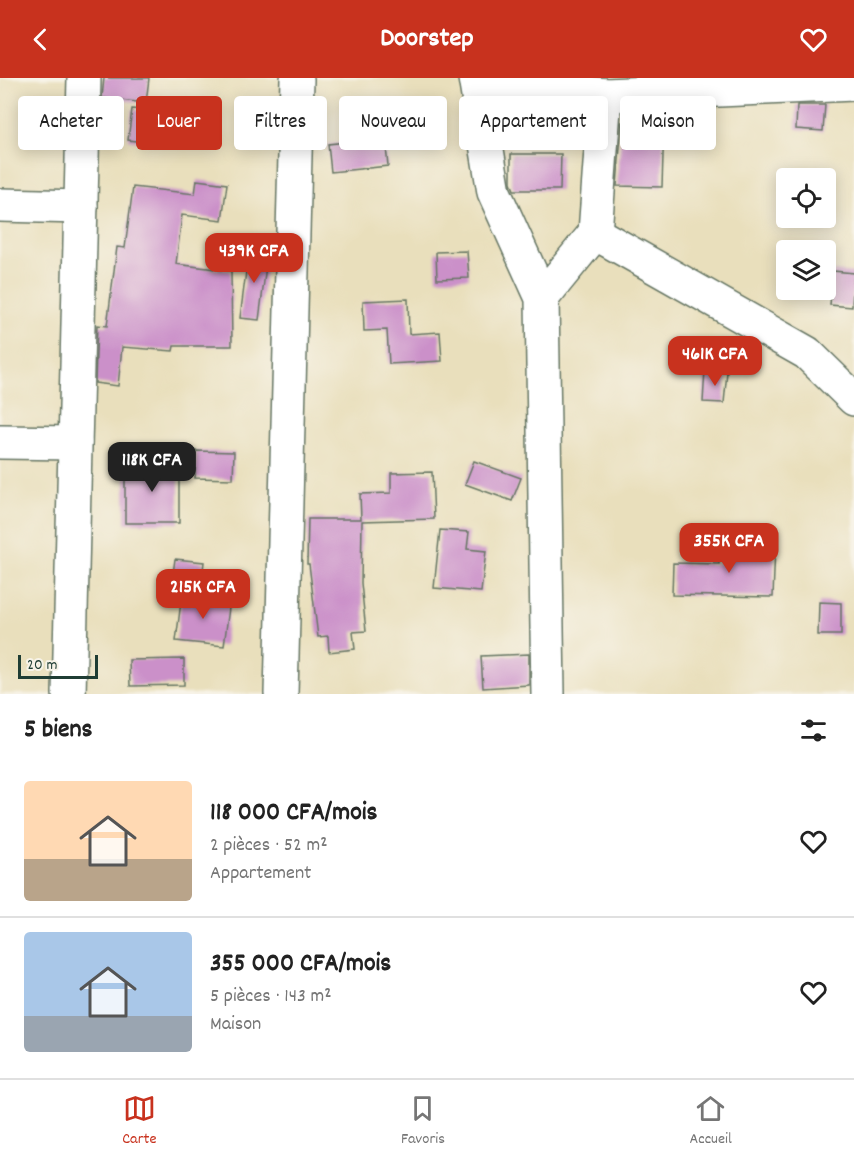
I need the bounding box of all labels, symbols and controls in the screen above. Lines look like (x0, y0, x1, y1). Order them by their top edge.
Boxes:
text: Doorstep (380, 20, 474, 59)
icon: back (24, 23, 57, 56)
icon: heart (797, 23, 830, 56)
chip: Acheter (18, 96, 124, 150)
chip: Louer (136, 96, 222, 150)
chip: Filtres (234, 96, 327, 150)
chip: Nouveau (339, 96, 447, 150)
chip: Appartement (459, 96, 608, 150)
chip: Maison (620, 96, 716, 150)
map controls (776, 168, 836, 300)
button: locate (776, 168, 836, 228)
pin: 439K CFA (192, 233, 316, 284)
text: 439K CFA (219, 238, 289, 266)
button: layers (776, 240, 836, 300)
pin: 461K CFA (653, 336, 777, 387)
text: 461K CFA (682, 341, 748, 369)
pin: 118K CFA (90, 442, 214, 493)
text: 118K CFA (122, 447, 182, 475)
pin: 355K CFA (667, 523, 791, 574)
text: 355K CFA (694, 528, 764, 556)
pin: 215K CFA (141, 569, 265, 620)
text: 215K CFA (170, 574, 236, 602)
scale bar (18, 652, 98, 680)
text: 20 m (27, 654, 57, 677)
text: 5 biens (24, 712, 92, 749)
icon: filters (797, 714, 830, 747)
text: 118 000 CFA/mois (210, 795, 377, 832)
icon: home (72, 805, 144, 877)
icon: heart (797, 825, 830, 858)
text: 2 pièces · 52 m² (210, 832, 327, 860)
text: Appartement (210, 860, 312, 888)
text: 355 000 CFA/mois (210, 946, 391, 983)
icon: home (72, 956, 144, 1028)
icon: heart (797, 976, 830, 1009)
text: 5 pièces · 143 m² (210, 983, 332, 1011)
text: Maison (210, 1011, 261, 1039)
tab: Carte (122, 1092, 157, 1151)
tab: Favoris (401, 1092, 445, 1151)
tab: Accueil (689, 1092, 732, 1151)

